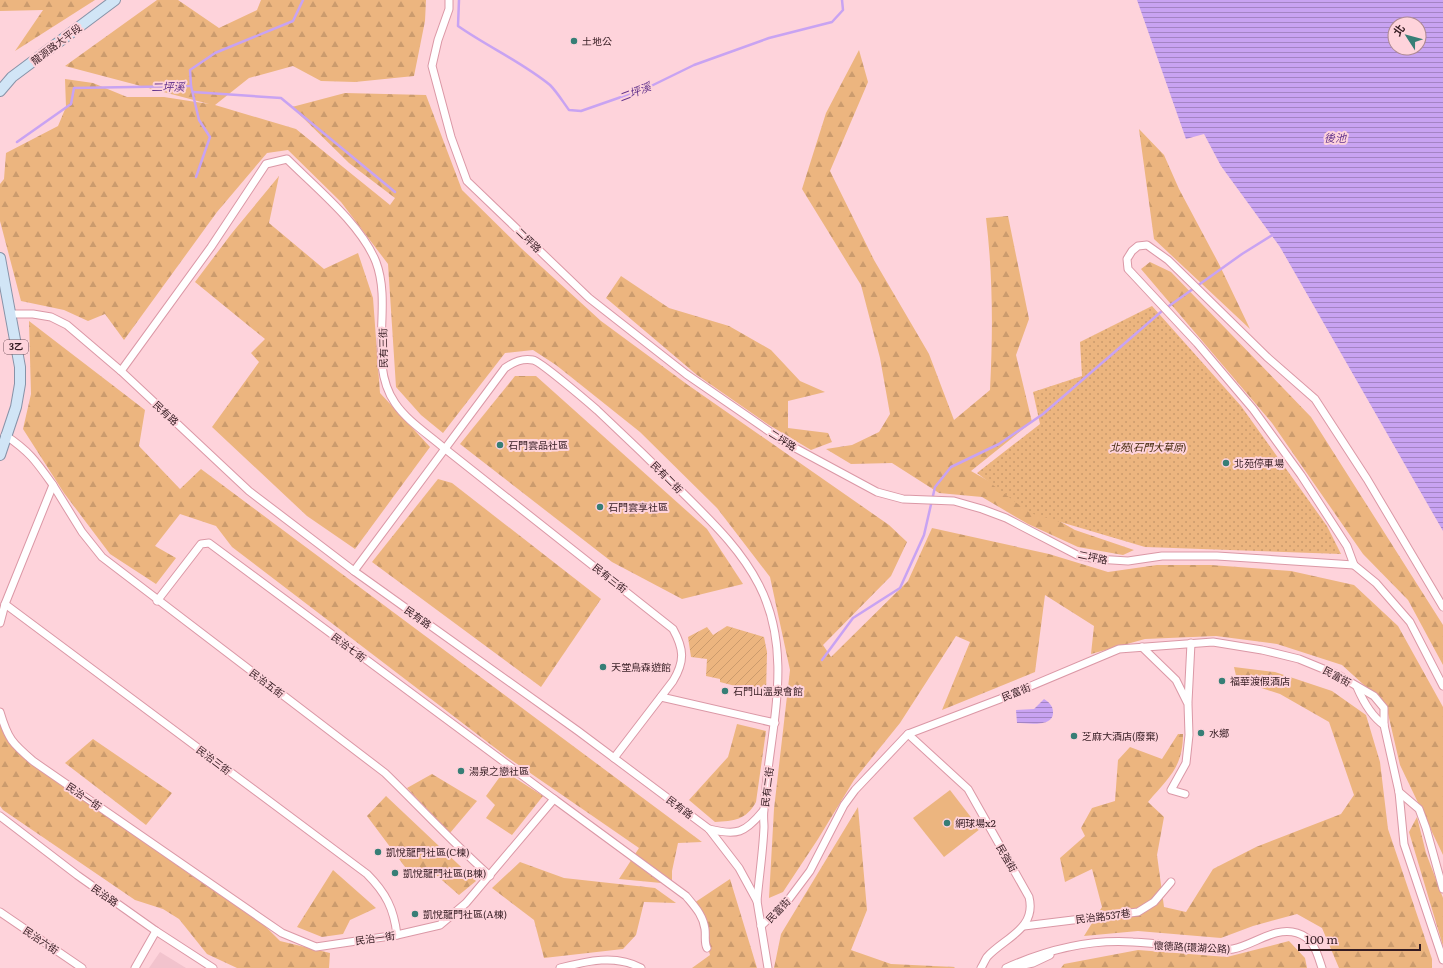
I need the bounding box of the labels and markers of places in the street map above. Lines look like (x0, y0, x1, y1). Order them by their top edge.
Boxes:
place label: 土地公 (582, 33, 612, 48)
marker: 土地公 (569, 36, 579, 46)
place label: 石門雲品社區 (508, 437, 568, 452)
marker: 石門雲品社區 (495, 440, 505, 450)
place label: 北苑停車場 (1234, 455, 1284, 470)
marker: 北苑停車場 (1221, 458, 1231, 468)
place label: 石門雲享社區 (608, 499, 668, 514)
marker: 石門雲享社區 (595, 502, 605, 512)
place label: 天堂鳥森遊館 (611, 659, 671, 674)
marker: 天堂鳥森遊館 (598, 662, 608, 672)
place label: 福華渡假酒店 (1230, 673, 1290, 688)
marker: 福華渡假酒店 (1217, 676, 1227, 686)
place label: 石門山溫泉會館 (733, 683, 803, 698)
marker: 石門山溫泉會館 (720, 686, 730, 696)
place label: 水鄉 (1209, 725, 1229, 740)
place label: 芝麻大酒店(廢棄) (1082, 728, 1159, 743)
marker: 水鄉 (1196, 728, 1206, 738)
marker: 芝麻大酒店(廢棄) (1069, 731, 1079, 741)
place label: 湯泉之戀社區 (469, 763, 529, 778)
marker: 湯泉之戀社區 (456, 766, 466, 776)
place label: 網球場x2 (955, 815, 996, 830)
marker: 網球場x2 (942, 818, 952, 828)
place label: 凱悅龍門社區(C棟) (386, 844, 470, 859)
marker: 凱悅龍門社區(C棟) (373, 847, 383, 857)
place label: 凱悅龍門社區(B棟) (403, 865, 486, 880)
marker: 凱悅龍門社區(B棟) (390, 868, 400, 878)
place label: 凱悅龍門社區(A棟) (423, 906, 507, 921)
marker: 凱悅龍門社區(A棟) (410, 909, 420, 919)

